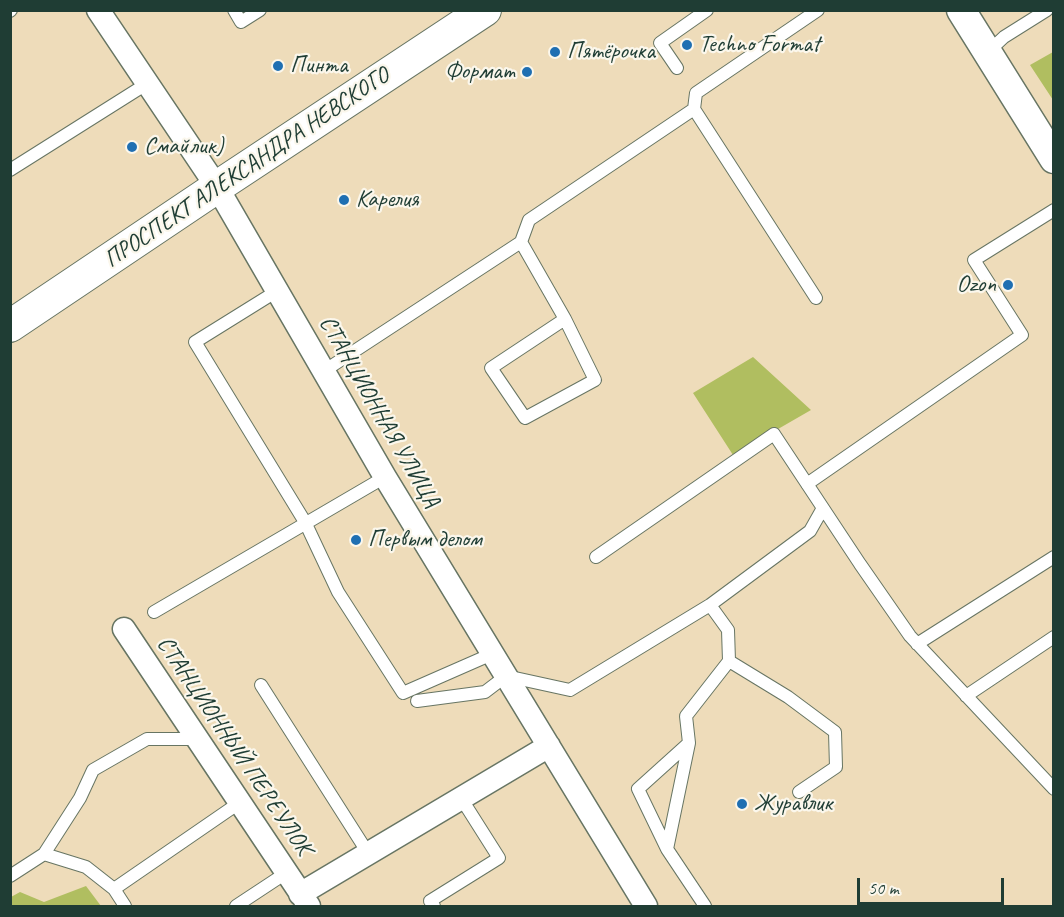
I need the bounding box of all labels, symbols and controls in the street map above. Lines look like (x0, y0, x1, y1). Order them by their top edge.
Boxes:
place label: Techno Format (699, 31, 820, 59)
place label: Пятёрочка (567, 38, 655, 66)
marker: Techno Format (680, 38, 694, 52)
marker: Пятёрочка (548, 45, 562, 59)
place label: Пинта (290, 52, 348, 80)
place label: Формат (445, 58, 515, 86)
marker: Пинта (271, 59, 285, 73)
street label: ПРОСПЕКТ АЛЕКСАНДРА НЕВСКОГО (99, 62, 395, 274)
marker: Формат (520, 65, 534, 79)
place label: Смайлик) (144, 133, 223, 161)
marker: Смайлик) (125, 140, 139, 154)
place label: Карелия (356, 186, 419, 214)
marker: Карелия (337, 193, 351, 207)
place label: Ozon (957, 271, 996, 299)
marker: Ozon (1001, 278, 1015, 292)
street label: СТАНЦИОННАЯ УЛИЦА (312, 311, 446, 513)
place label: Первым делом (368, 526, 481, 554)
marker: Первым делом (349, 533, 363, 547)
street label: СТАНЦИОННЫЙ ПЕРЕУЛОК (150, 631, 318, 861)
place label: Журавлик (754, 790, 832, 818)
marker: Журавлик (735, 797, 749, 811)
scale bar (860, 866, 1007, 904)
text: 50 m (868, 877, 899, 899)

